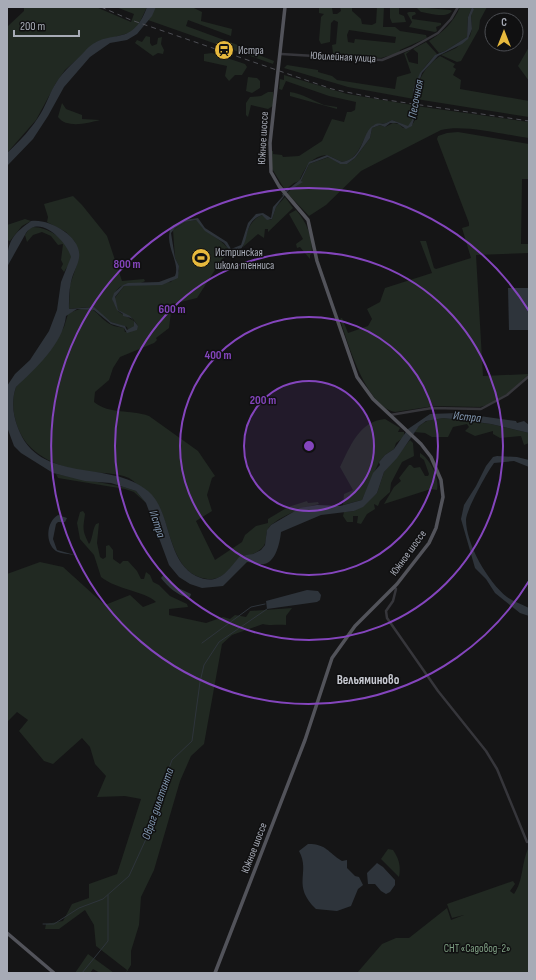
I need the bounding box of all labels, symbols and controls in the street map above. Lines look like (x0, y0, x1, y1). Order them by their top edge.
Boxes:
scale bar (14, 12, 79, 38)
north arrow (484, 12, 524, 52)
text: С (501, 16, 507, 29)
text: 200 m (20, 19, 46, 34)
station icon: Истра (213, 39, 235, 61)
place label: Истра (238, 44, 264, 57)
street label: Юбилейная улица (310, 49, 376, 65)
water label: Песочная (405, 78, 427, 120)
street label: Южное шоссе (255, 111, 271, 165)
place label: Истринская школа тенниса (215, 246, 274, 272)
sports icon: Истринская школа тенниса (190, 247, 212, 269)
text: 800 m (114, 257, 140, 272)
text: 600 m (159, 302, 185, 317)
text: 400 m (205, 348, 231, 363)
text: 200 m (250, 393, 276, 408)
water label: Истра (452, 408, 482, 426)
centre of rings (302, 439, 316, 453)
water label: Истра (146, 508, 168, 540)
street label: Южное шоссе (387, 528, 429, 578)
district label: Вельяминово (337, 672, 400, 688)
water label: Овраг дилетанта (139, 766, 177, 842)
street label: Южное шоссе (238, 821, 270, 875)
park label: СНТ «Садовод-2» (444, 942, 510, 955)

